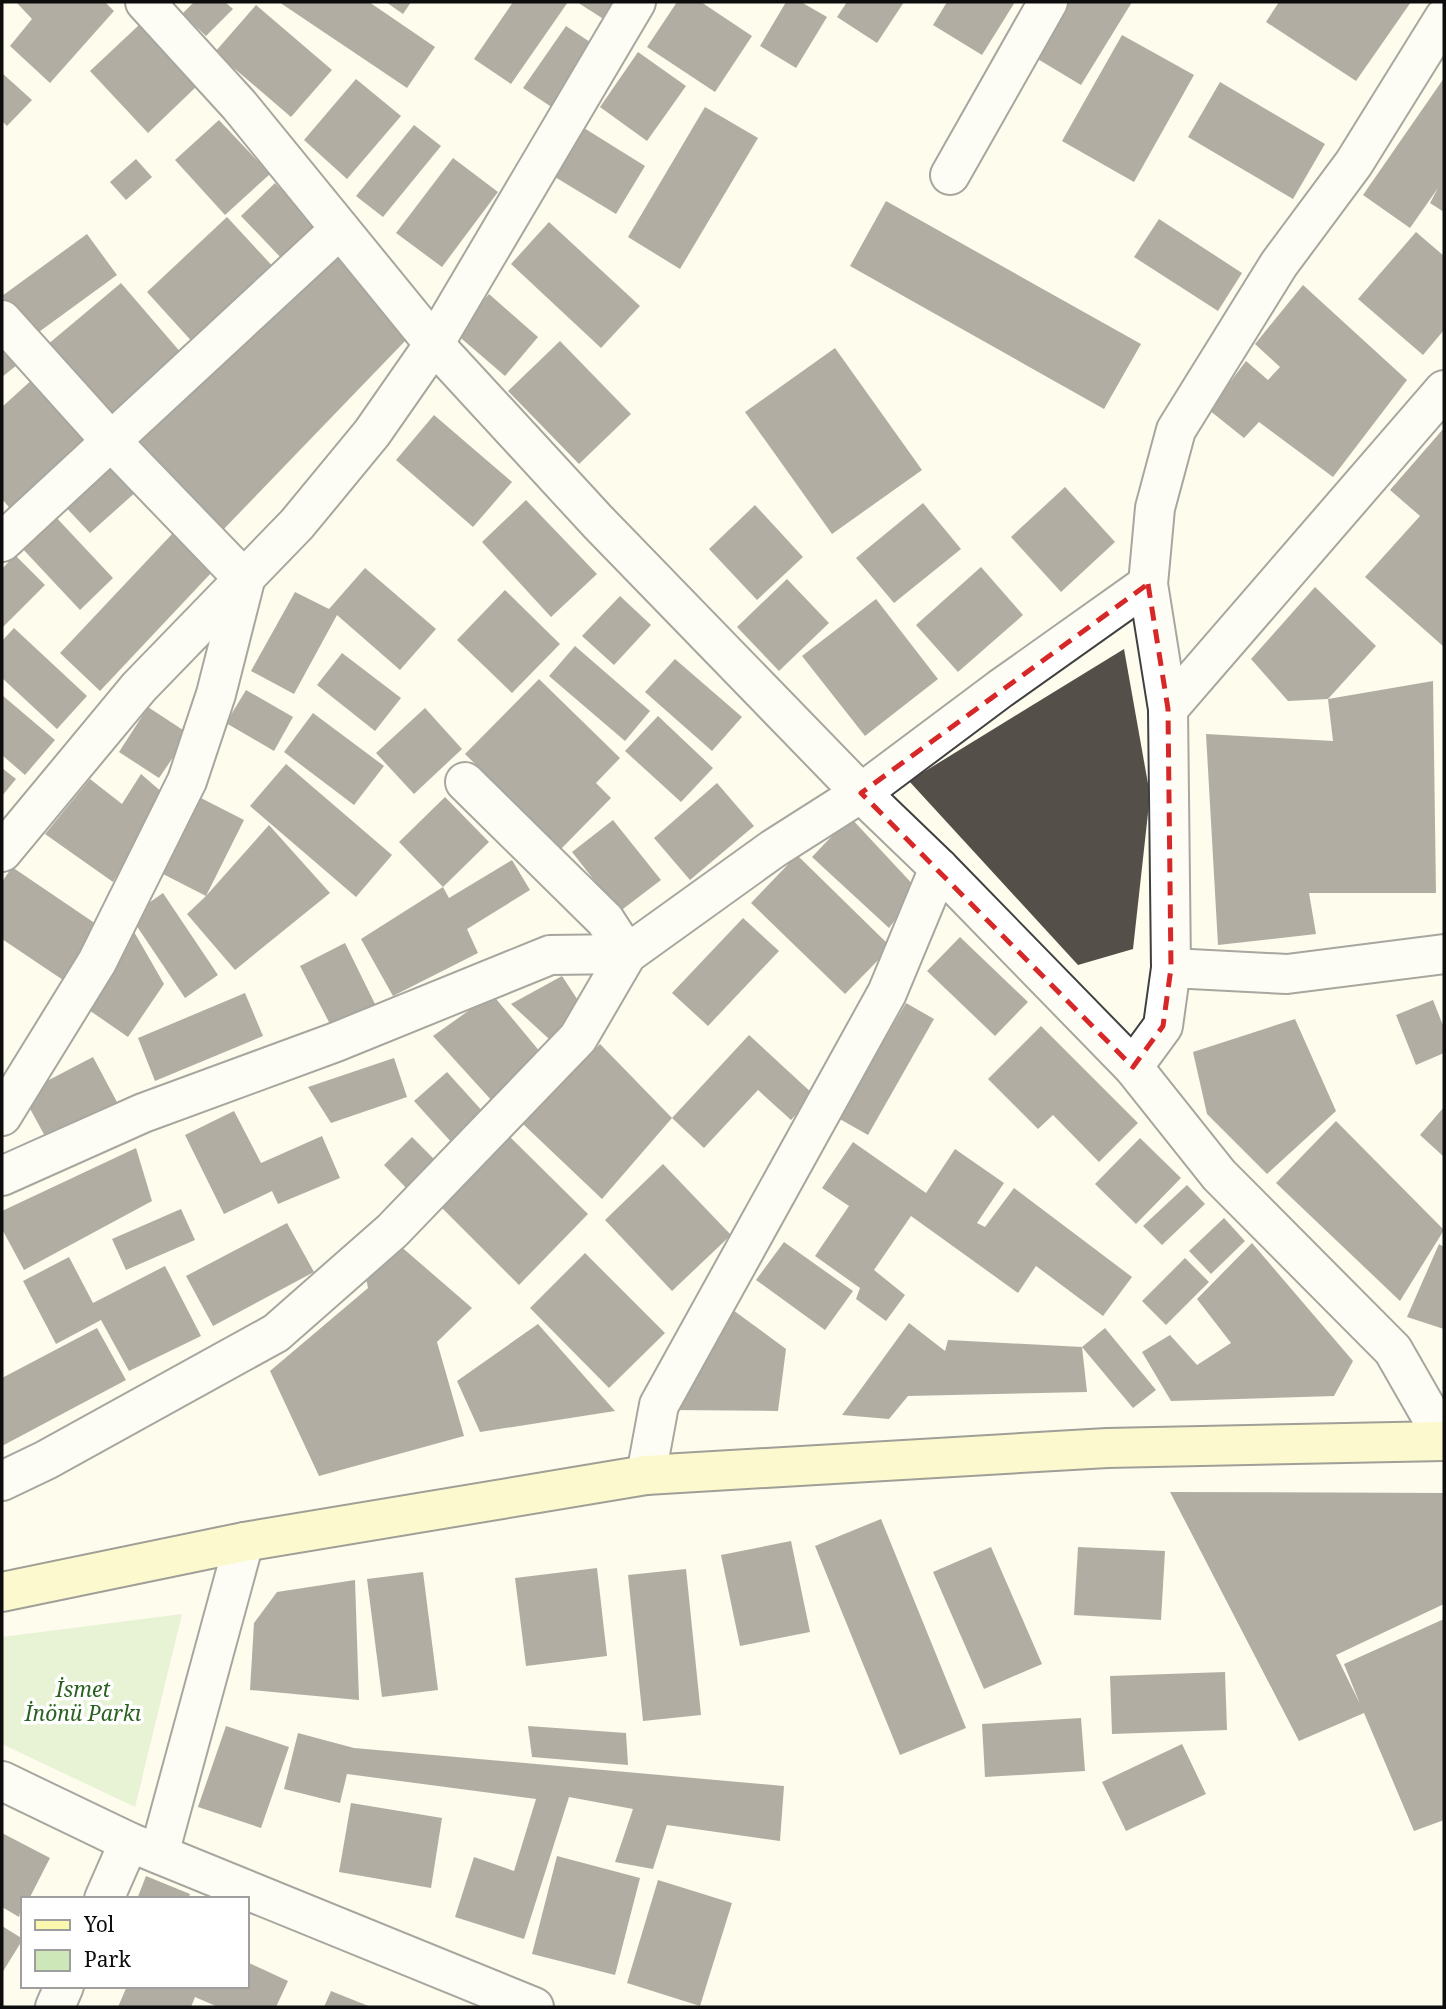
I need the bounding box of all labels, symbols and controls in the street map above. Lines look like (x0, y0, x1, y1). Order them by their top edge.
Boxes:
park label: İsmet İnönü Parkı (24, 1675, 142, 1727)
legend (21, 1897, 248, 1988)
text: Yol (83, 1910, 115, 1938)
text: Park (84, 1945, 131, 1973)

